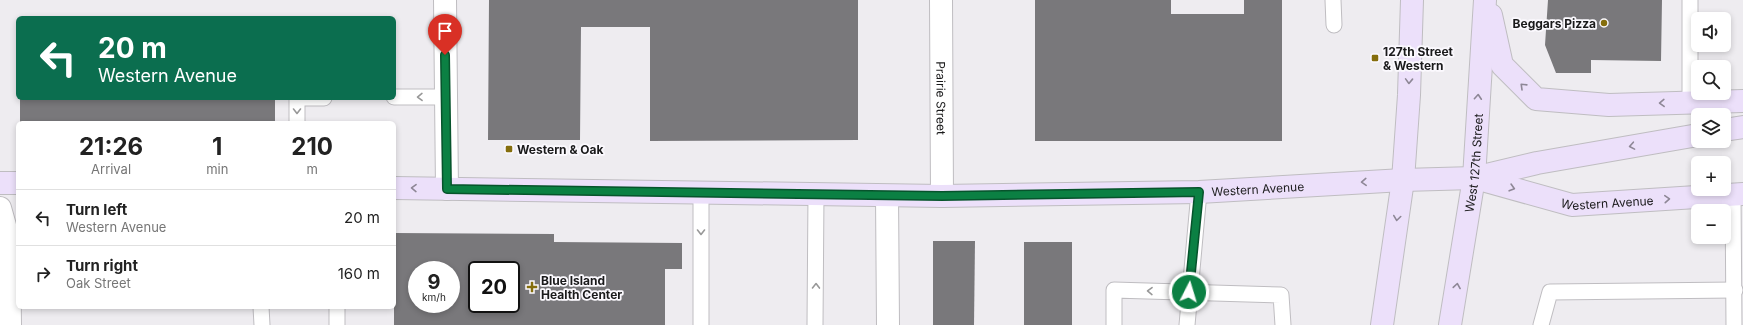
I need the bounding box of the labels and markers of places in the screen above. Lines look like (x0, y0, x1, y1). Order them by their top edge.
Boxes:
pin (428, 14, 462, 55)
place label: Beggars Pizza (1513, 16, 1596, 31)
marker: Beggars Pizza (1599, 18, 1609, 28)
place label: 127th Street & Western (1383, 44, 1454, 73)
marker: 127th Street & Western (1370, 53, 1380, 63)
place label: Western & Oak (517, 142, 604, 157)
marker: Western & Oak (504, 144, 514, 154)
place label: Blue Island Health Center (541, 273, 622, 302)
marker: Blue Island Health Center (526, 281, 538, 293)

